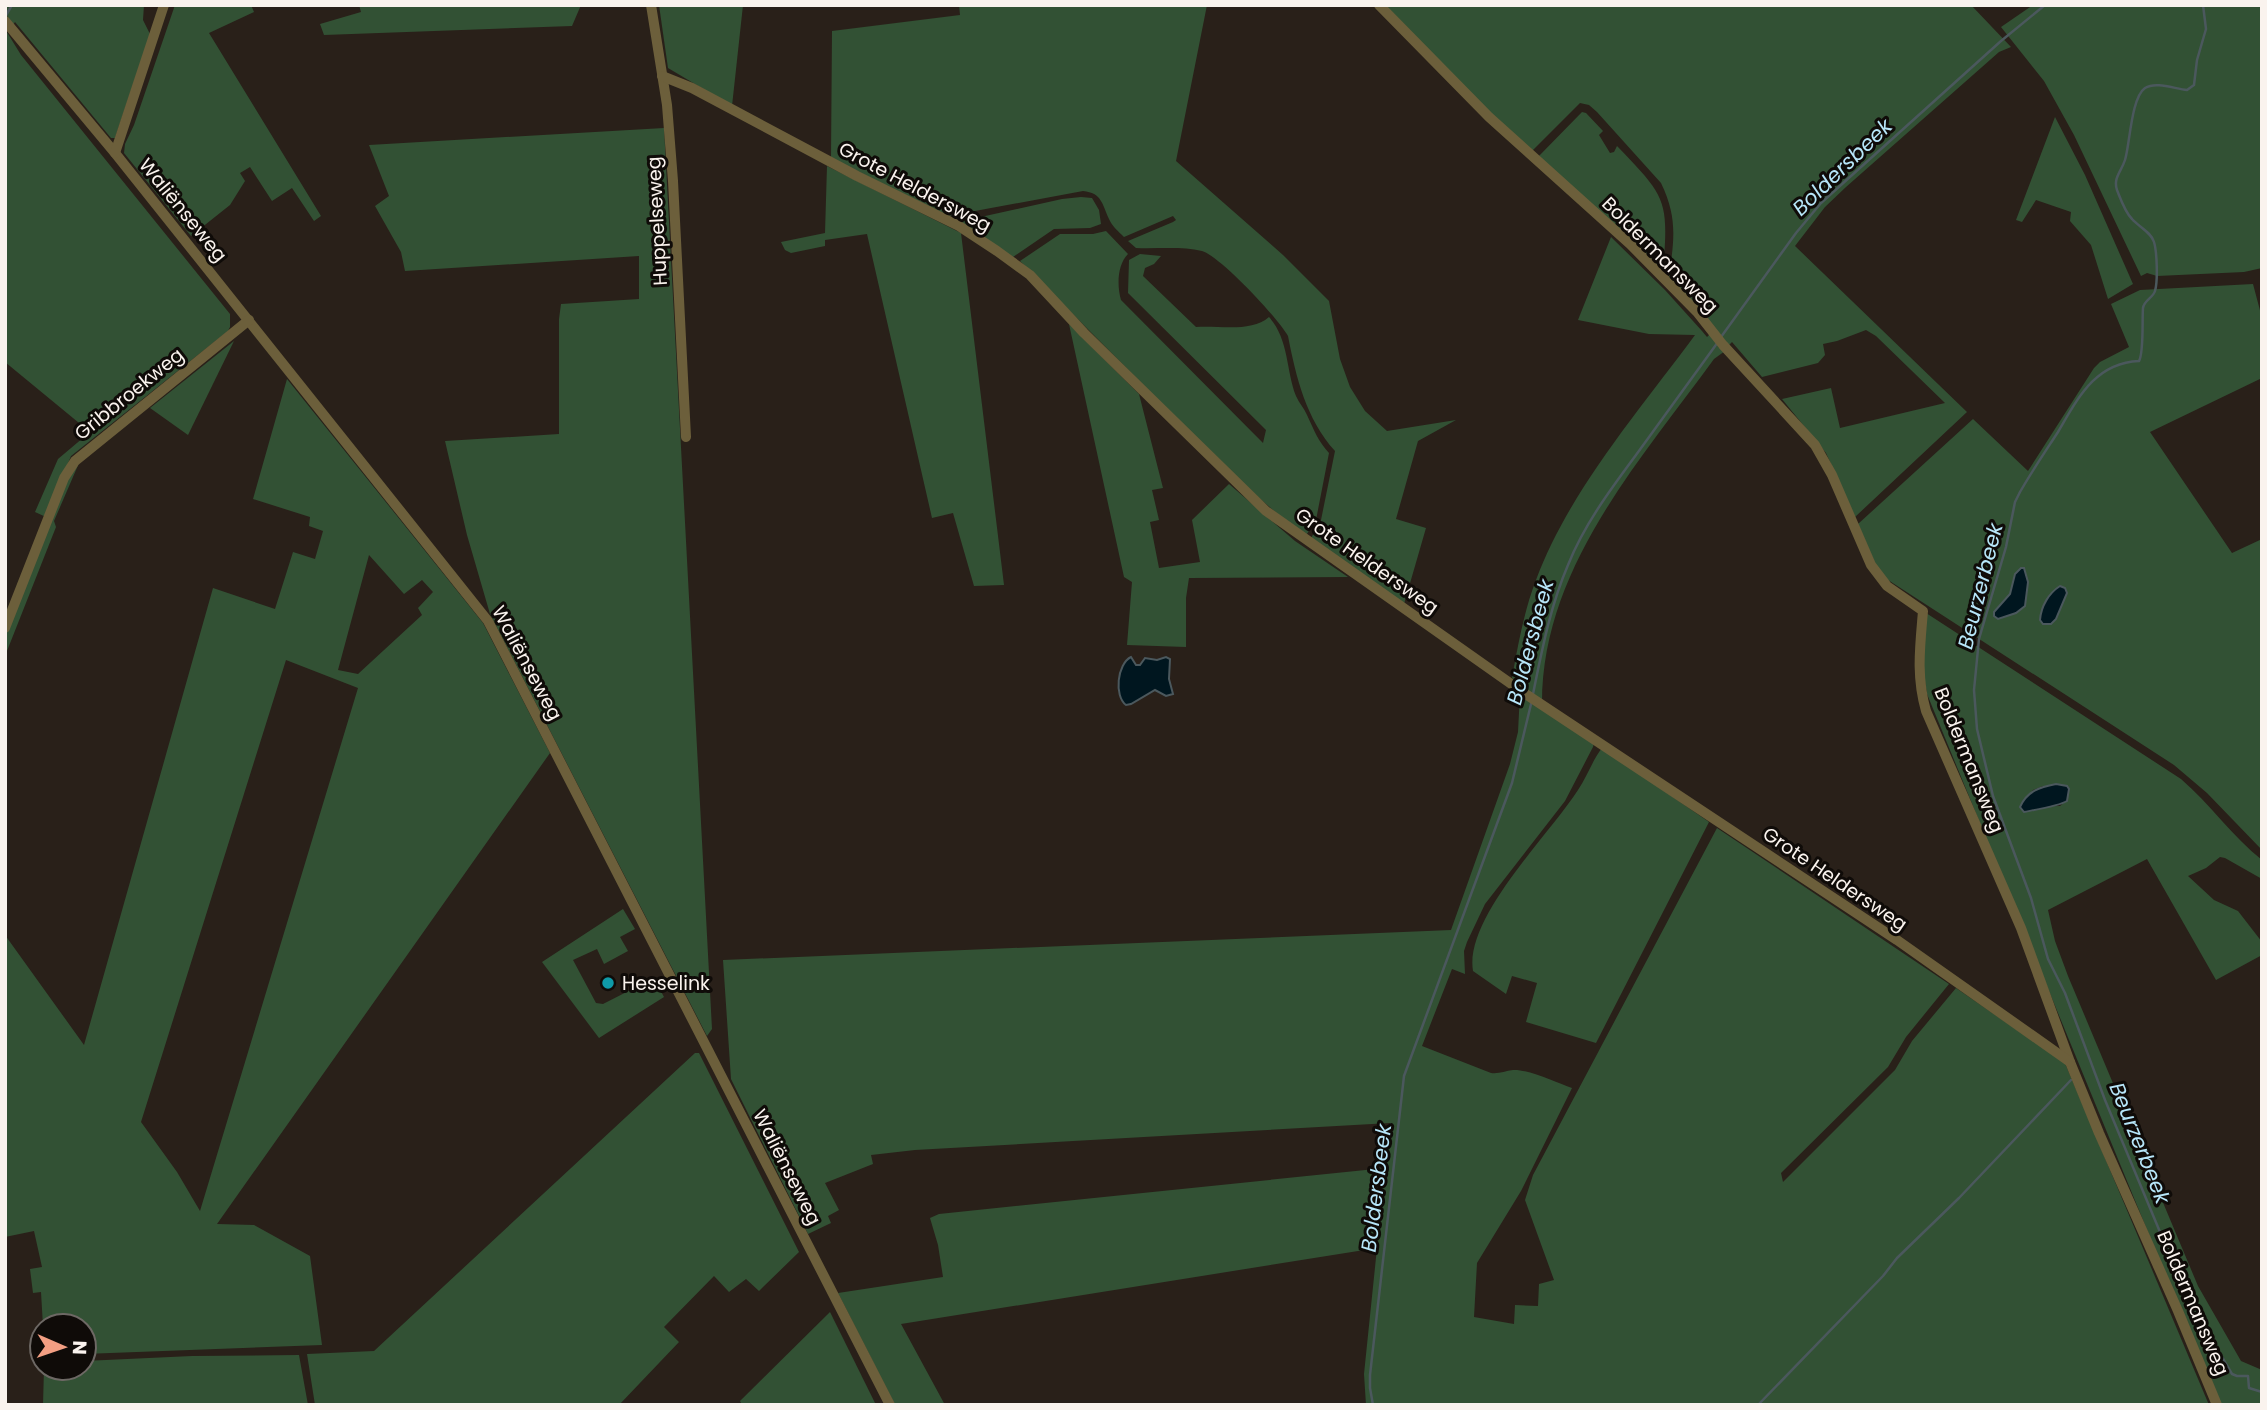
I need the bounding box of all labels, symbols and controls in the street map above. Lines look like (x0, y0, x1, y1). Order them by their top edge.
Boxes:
water label: Boldersbeek (1786, 111, 1899, 222)
street label: Grote Heldersweg (834, 135, 996, 239)
street label: Waliënseweg (133, 152, 233, 268)
street label: Huppelseweg (640, 156, 674, 286)
street label: Boldermansweg (1596, 191, 1724, 319)
street label: Gribbroekweg (69, 342, 189, 446)
street label: Grote Heldersweg (1290, 501, 1444, 621)
water label: Beurzerbeek (1950, 519, 2010, 652)
water label: Boldersbeek (1499, 575, 1561, 708)
street label: Waliënseweg (485, 601, 569, 725)
street label: Boldermansweg (1927, 683, 2011, 837)
street label: Grote Heldersweg (1757, 820, 1913, 938)
place label: Hesselink (622, 970, 710, 997)
marker: Hesselink (600, 975, 616, 991)
water label: Beurzerbeek (2102, 1078, 2178, 1209)
street label: Waliënseweg (746, 1104, 828, 1230)
water label: Boldersbeek (1354, 1121, 1398, 1254)
street label: Boldermansweg (2150, 1226, 2236, 1380)
north arrow (28, 1312, 98, 1382)
text: N (66, 1340, 93, 1355)

